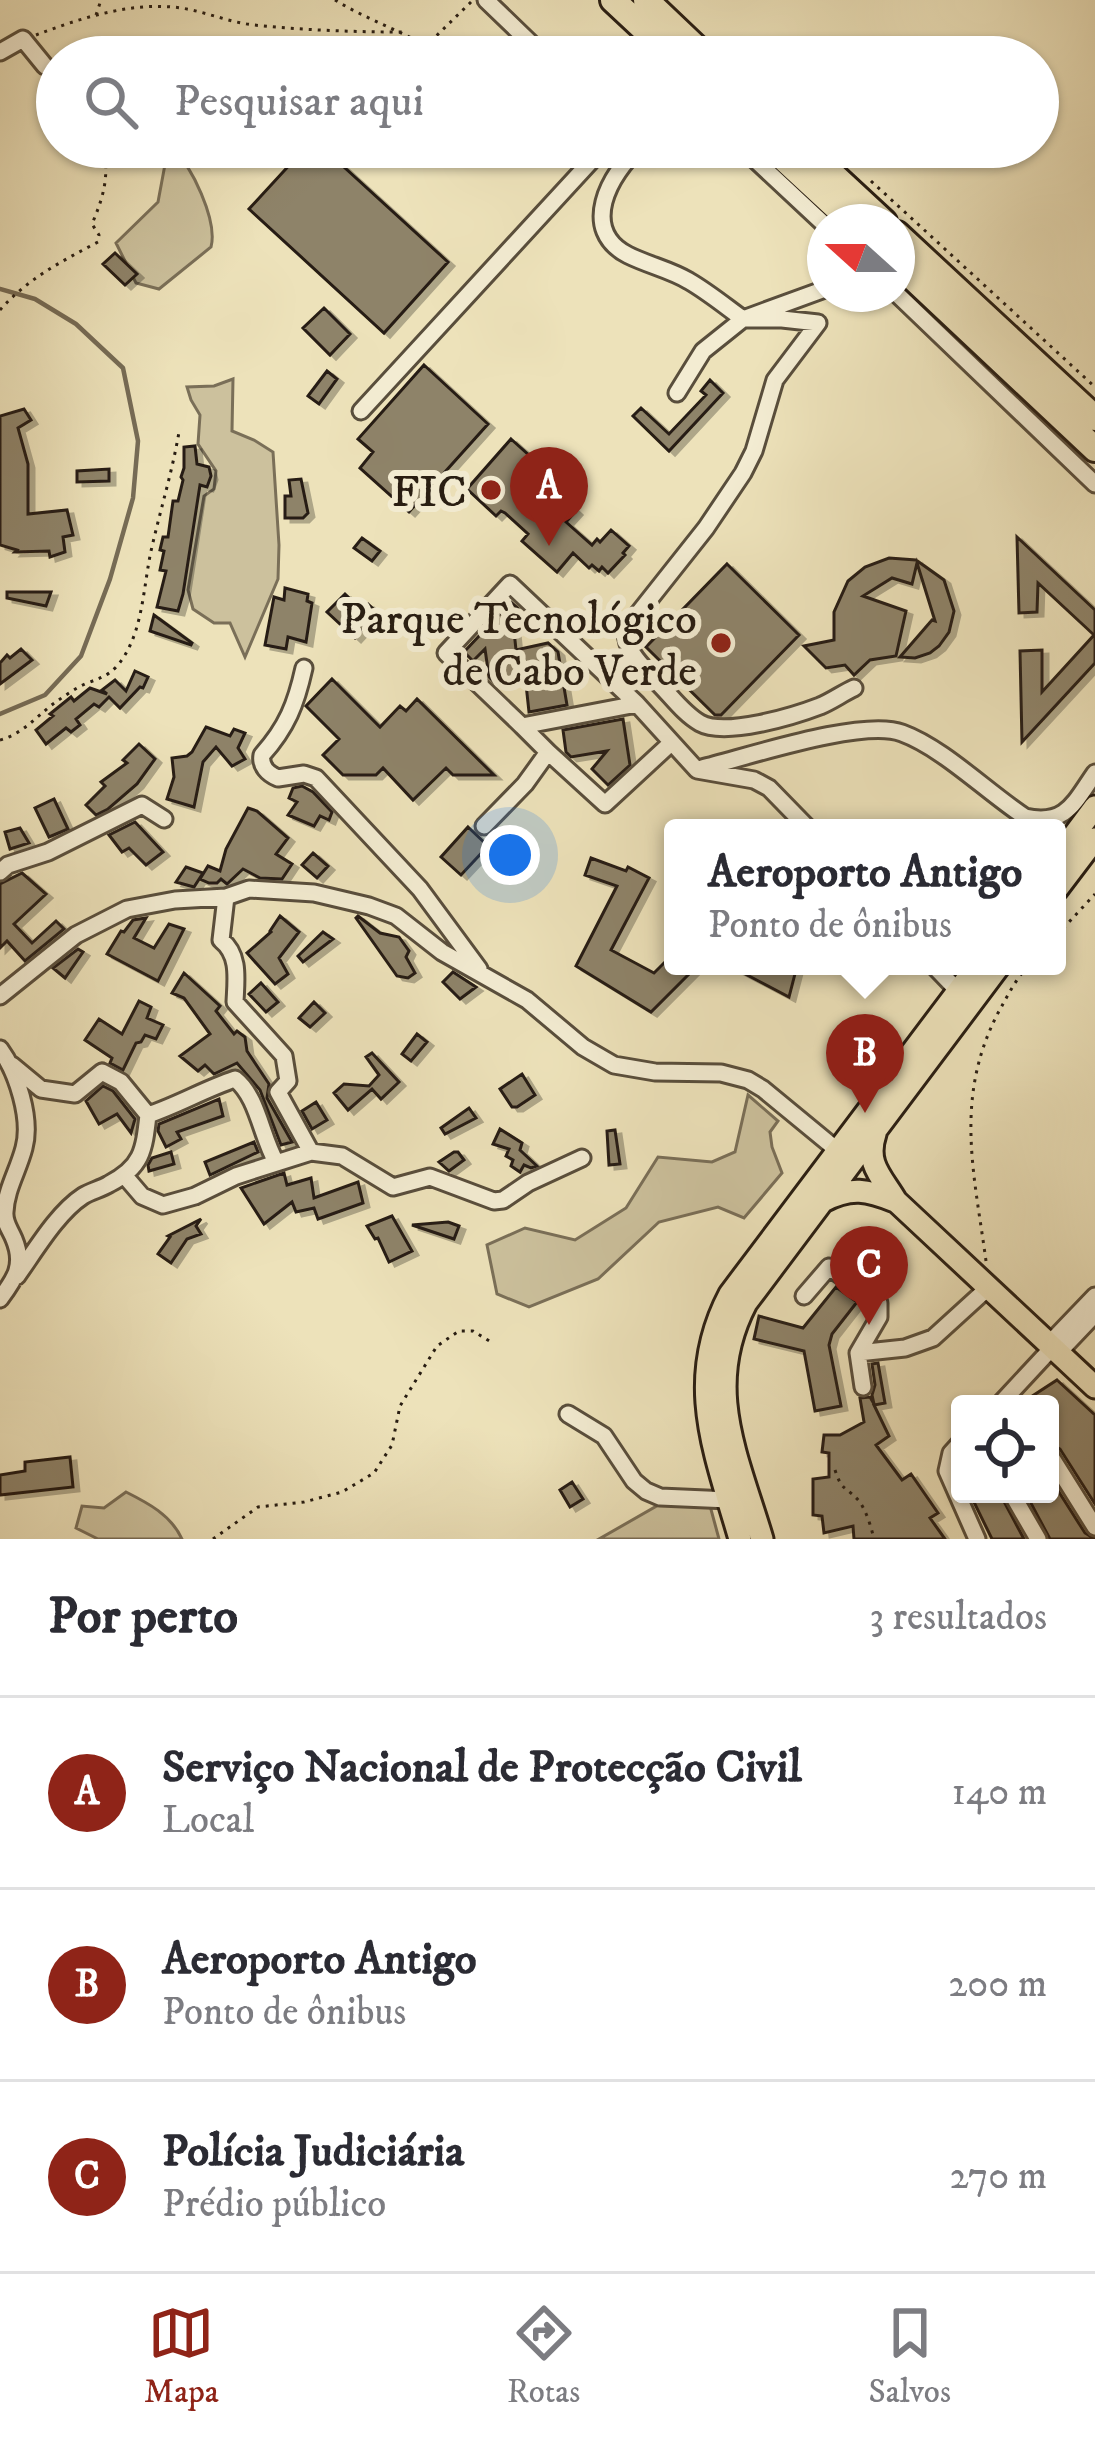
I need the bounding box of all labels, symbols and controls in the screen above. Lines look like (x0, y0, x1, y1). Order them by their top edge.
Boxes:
search box (36, 36, 1059, 168)
icon: search (78, 69, 144, 135)
text: Pesquisar aqui (174, 74, 424, 130)
north arrow (807, 204, 915, 312)
pin: A (510, 447, 588, 546)
place label: FIC (391, 465, 467, 521)
marker: FIC (478, 477, 504, 503)
place label: Parque Tecnológico de Cabo Verde (340, 592, 697, 700)
marker: Parque Tecnológico de Cabo Verde (708, 630, 734, 656)
popup (664, 819, 1066, 975)
your location (480, 825, 540, 885)
text: Aeroporto Antigo (708, 845, 1022, 901)
text: Ponto de ônibus (708, 901, 952, 950)
pin: B (826, 1014, 904, 1113)
pin: C (830, 1226, 908, 1325)
map controls (951, 1395, 1059, 1503)
button: locate (951, 1395, 1059, 1503)
text: Por perto (48, 1585, 238, 1649)
text: 3 resultados (870, 1593, 1047, 1642)
text: Serviço Nacional de Protecção Civil (162, 1740, 802, 1796)
text: A (75, 1768, 99, 1817)
text: 140 m (952, 1768, 1047, 1817)
text: Local (162, 1796, 254, 1845)
text: Aeroporto Antigo (162, 1932, 477, 1988)
text: B (75, 1960, 99, 2009)
text: 200 m (948, 1960, 1047, 2009)
text: Ponto de ônibus (162, 1988, 406, 2037)
text: Polícia Judiciária (162, 2124, 464, 2180)
text: C (74, 2152, 100, 2201)
text: 270 m (950, 2152, 1047, 2201)
text: Prédio público (162, 2180, 386, 2229)
tab: Mapa (144, 2300, 219, 2413)
tab: Rotas (507, 2300, 580, 2413)
tab: Salvos (869, 2300, 951, 2413)

